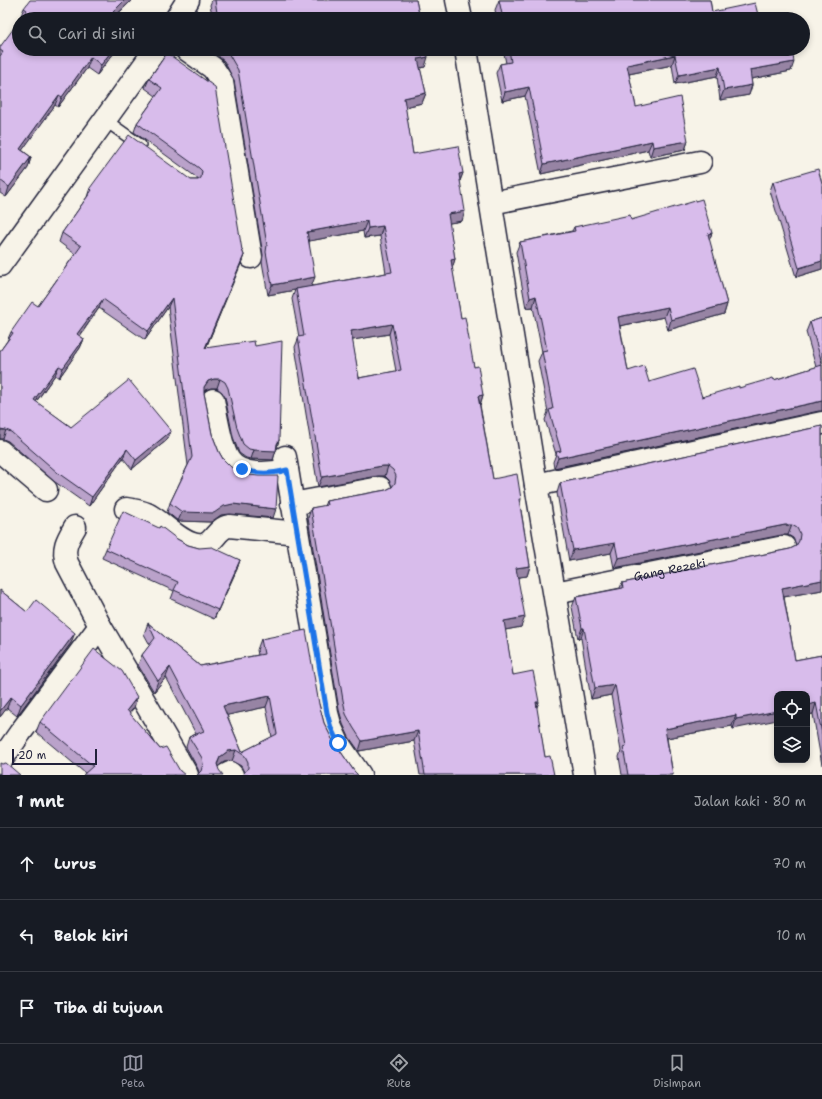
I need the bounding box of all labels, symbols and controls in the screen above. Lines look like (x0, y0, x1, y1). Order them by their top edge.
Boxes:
search box (12, 12, 810, 56)
icon: search (26, 23, 48, 45)
text: Cari di sini (58, 24, 135, 44)
route end (233, 460, 251, 478)
street label: Gang Rezeki (632, 555, 707, 585)
map controls (774, 691, 810, 763)
button: locate (774, 691, 810, 727)
button: layers (774, 727, 810, 763)
route start (329, 734, 347, 752)
scale bar (12, 747, 97, 766)
text: 20 m (18, 748, 46, 763)
text: 1 mnt (16, 790, 64, 812)
text: Jalan kaki · 80 m (694, 793, 806, 810)
icon: ahead (16, 853, 38, 875)
text: Lurus (54, 854, 96, 874)
text: 70 m (772, 855, 806, 872)
icon: left (16, 925, 38, 947)
text: Belok kiri (54, 926, 128, 946)
text: 10 m (776, 927, 806, 944)
icon: arrive (16, 997, 38, 1019)
text: Tiba di tujuan (54, 998, 163, 1018)
tab: Peta (121, 1052, 145, 1091)
tab: Rute (387, 1052, 411, 1091)
tab: Disimpan (653, 1052, 701, 1091)

